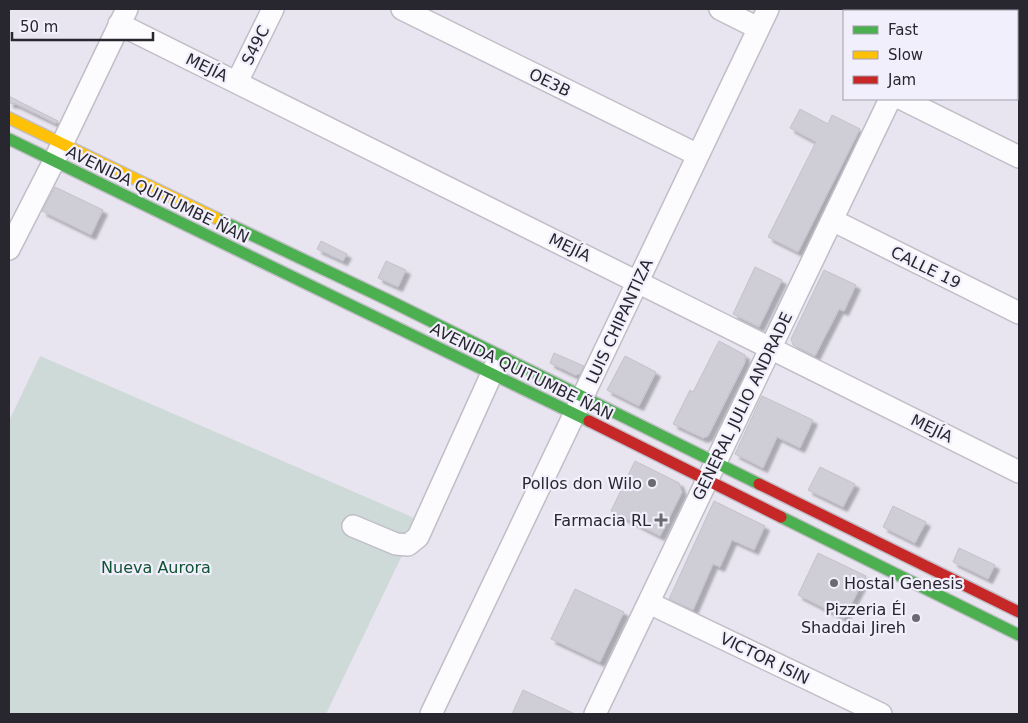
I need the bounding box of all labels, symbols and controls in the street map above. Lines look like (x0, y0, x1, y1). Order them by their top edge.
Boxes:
scale bar (12, 10, 154, 42)
legend (843, 10, 1018, 100)
text: 50 m (20, 18, 58, 36)
text: Fast (888, 21, 918, 39)
street label: S49C (238, 22, 273, 68)
text: Slow (888, 46, 923, 64)
street label: MEJÍA (183, 49, 231, 86)
street label: OE3B (526, 64, 574, 101)
text: Jam (887, 71, 916, 89)
street label: AVENIDA QUITUMBE ÑAN (63, 142, 252, 247)
street label: MEJÍA (546, 229, 594, 266)
street label: CALLE 19 (888, 242, 964, 293)
street label: LUIS CHIPANTIZA (582, 256, 657, 387)
street label: GENERAL JULIO ANDRADE (689, 309, 796, 503)
street label: AVENIDA QUITUMBE ÑAN (427, 319, 616, 424)
street label: MEJÍA (908, 410, 956, 447)
place label: Pollos don Wilo (522, 474, 642, 493)
marker: Pollos don Wilo (646, 477, 658, 489)
place label: Farmacia RL (554, 511, 651, 530)
marker: Farmacia RL (655, 514, 667, 526)
park label: Nueva Aurora (101, 558, 211, 577)
place label: Hostal Genesis (844, 574, 963, 593)
marker: Hostal Genesis (828, 577, 840, 589)
place label: Pizzeria Él Shaddai Jireh (801, 600, 906, 637)
marker: Pizzeria Él Shaddai Jireh (910, 612, 922, 624)
street label: VICTOR ISIN (717, 629, 813, 688)

